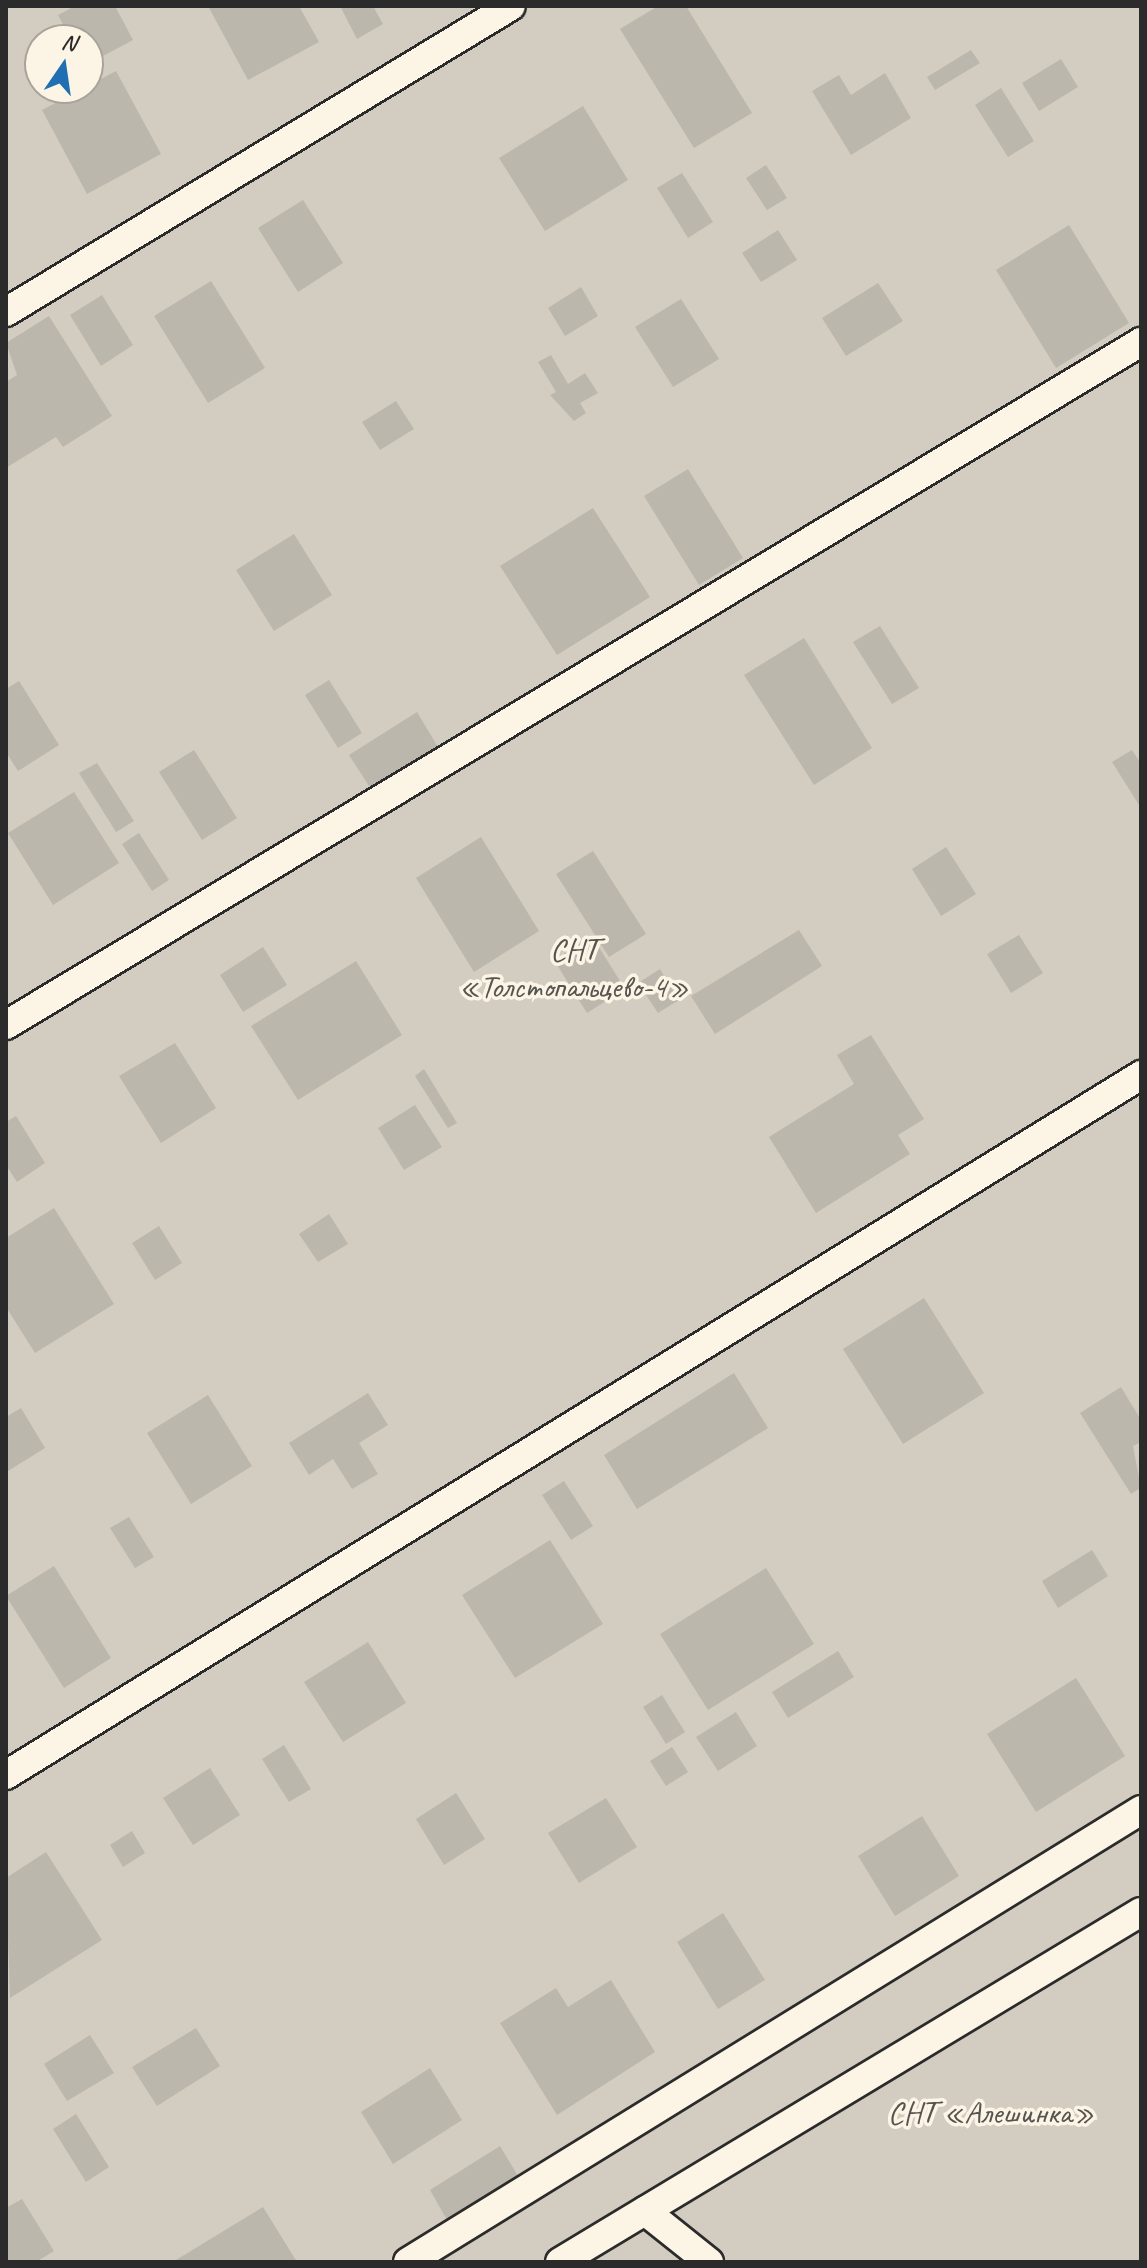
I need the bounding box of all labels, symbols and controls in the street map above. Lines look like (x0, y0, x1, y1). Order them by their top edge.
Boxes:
north arrow (24, 24, 104, 104)
text: N (59, 27, 79, 58)
park label: СНТ «Толстопальцево-4» (459, 932, 689, 1007)
park label: СНТ «Алешинка» (888, 2094, 1094, 2132)

